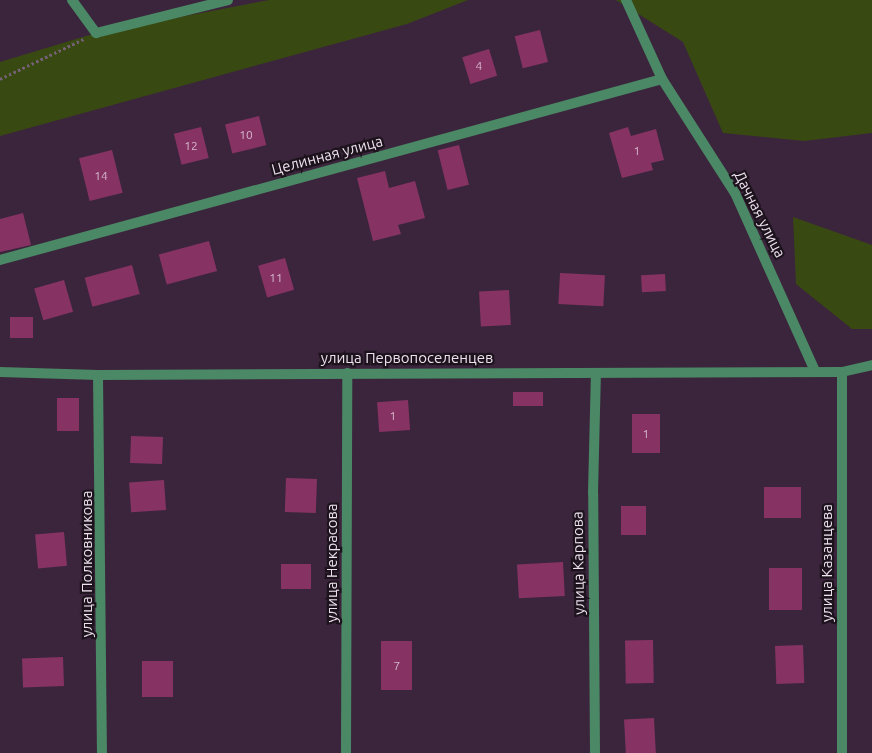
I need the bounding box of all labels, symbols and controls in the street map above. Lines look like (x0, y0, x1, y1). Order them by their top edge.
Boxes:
house number: 4 (476, 59, 482, 73)
house number: 10 (239, 128, 253, 142)
street label: Целинная улица (269, 132, 385, 178)
house number: 12 (184, 139, 198, 153)
house number: 1 (634, 144, 640, 158)
street label: Дачная улица (730, 168, 790, 260)
house number: 14 (94, 169, 108, 183)
house number: 11 (269, 271, 283, 285)
street label: улица Первопоселенцев (321, 349, 493, 367)
house number: 1 (390, 409, 396, 423)
house number: 1 (643, 427, 649, 441)
street label: улица Полковникова (78, 491, 96, 637)
street label: улица Некрасова (323, 503, 341, 623)
street label: улица Казанцева (818, 504, 836, 622)
street label: улица Карпова (568, 511, 588, 615)
house number: 7 (394, 659, 400, 673)

